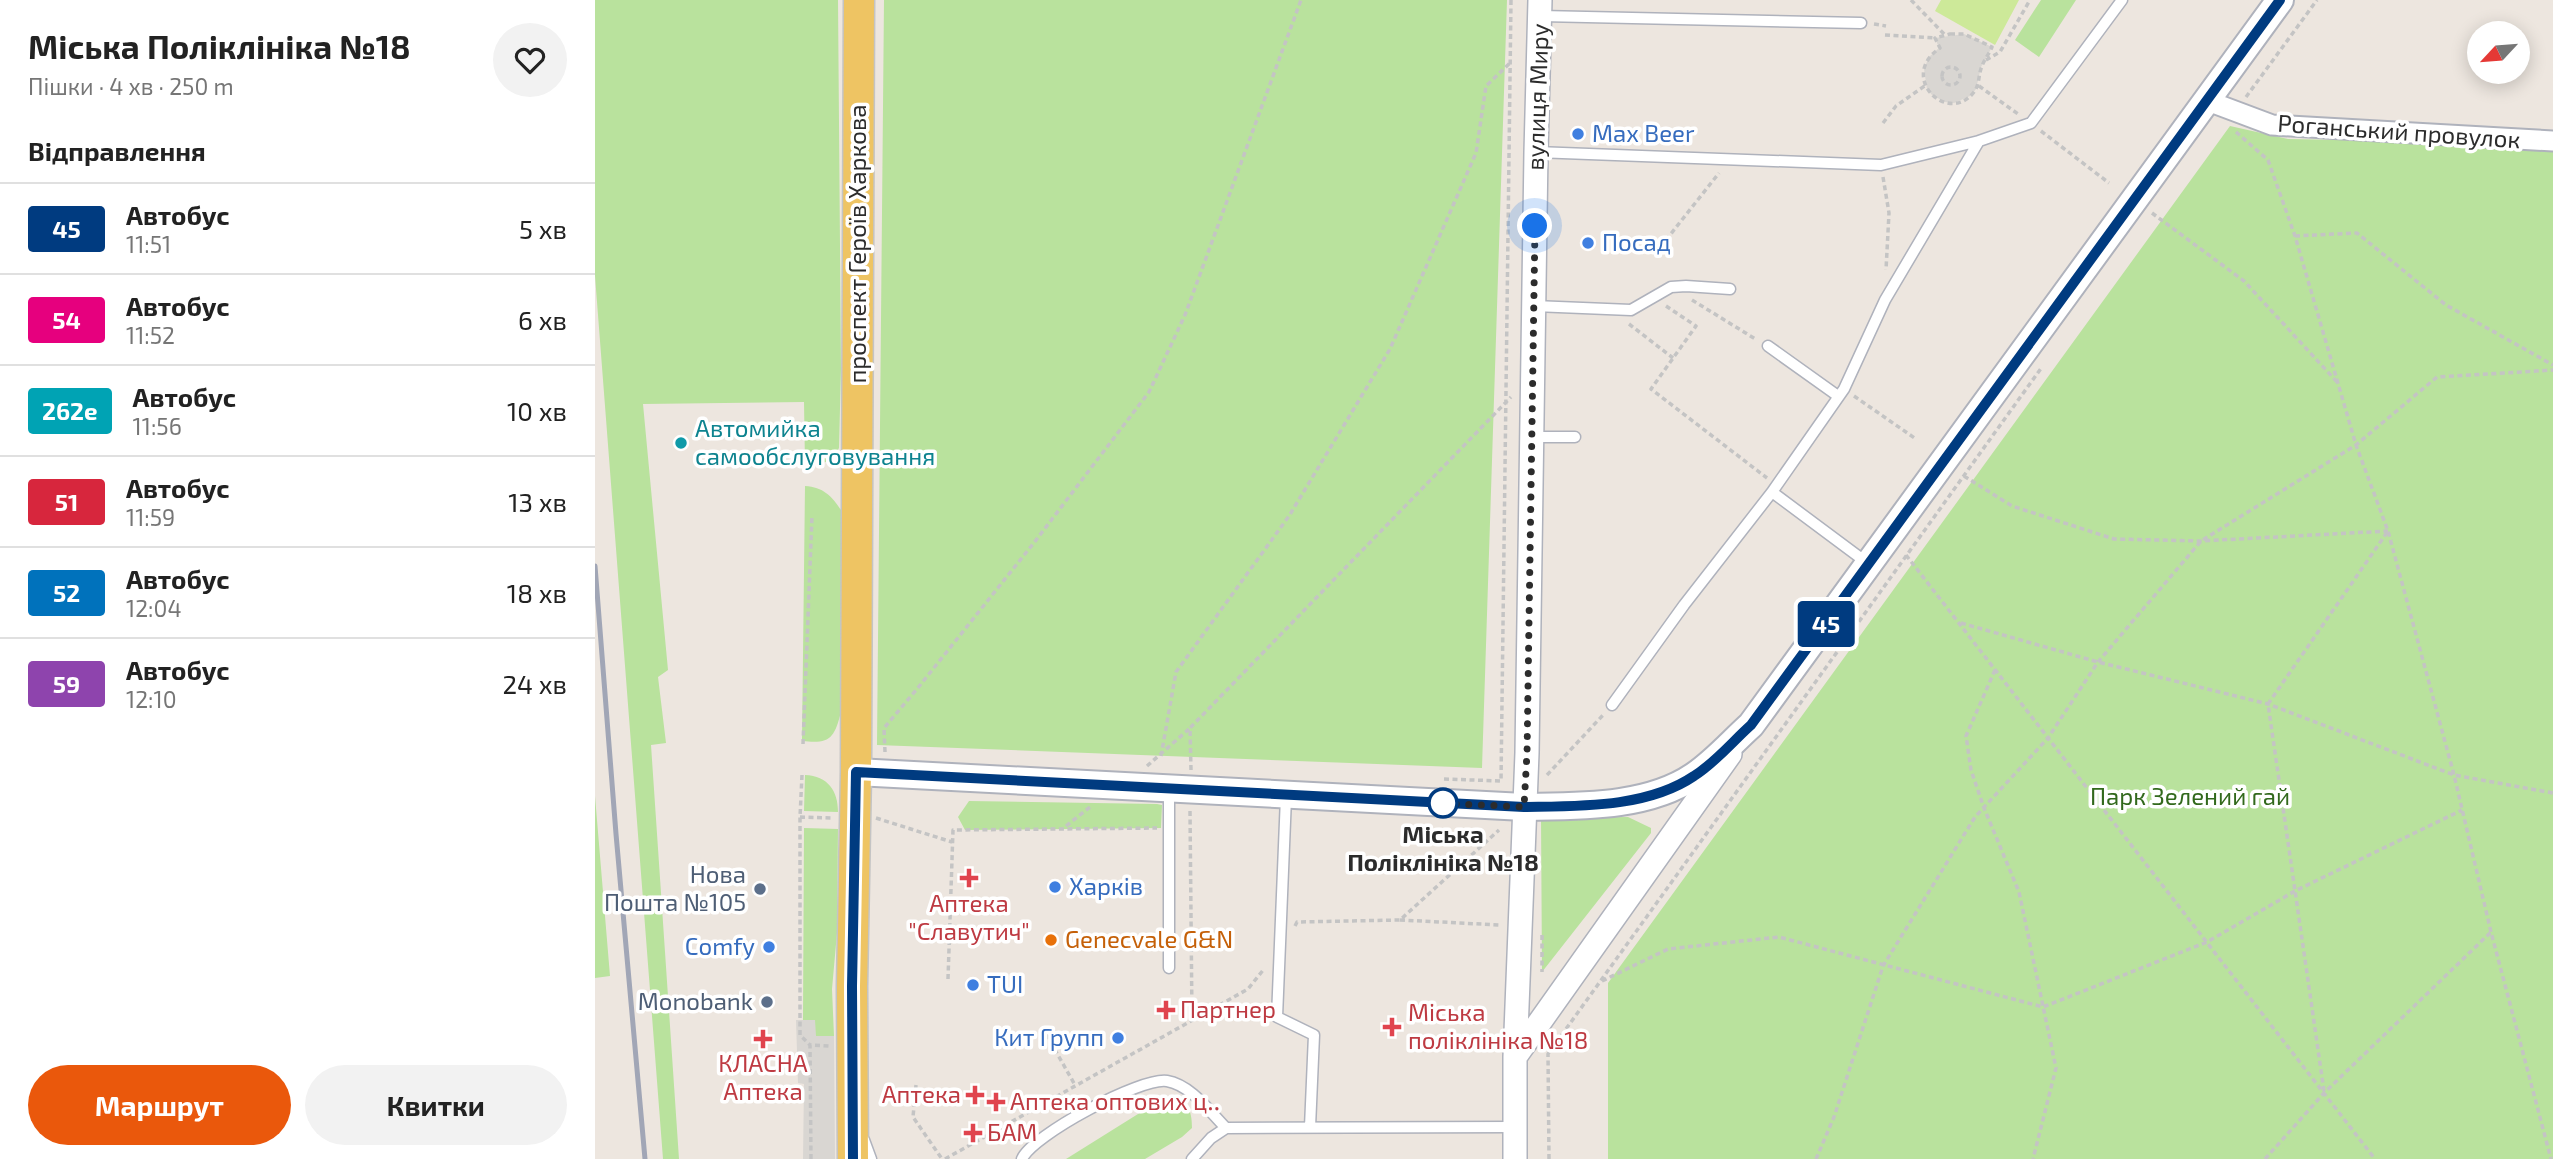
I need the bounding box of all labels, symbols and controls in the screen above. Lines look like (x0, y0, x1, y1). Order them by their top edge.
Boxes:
north arrow (2467, 21, 2531, 84)
map controls (2467, 21, 2530, 84)
button: heart (493, 23, 567, 97)
street label: вулиця Миру (1519, 23, 1555, 171)
text: Міська Поліклініка №18 (28, 26, 411, 66)
text: Пішки · 4 хв · 250 m (28, 72, 234, 100)
street label: проспект Героїв Харкова (842, 105, 871, 384)
street label: Роганський провулок (2277, 108, 2522, 154)
place label: Max Beer (1592, 118, 1695, 147)
marker: Max Beer (1570, 126, 1586, 142)
text: Відправлення (28, 135, 206, 166)
text: Автобус (126, 199, 229, 230)
your location (1517, 208, 1552, 243)
text: 5 хв (519, 213, 567, 244)
text: 45 (52, 214, 81, 243)
place label: Посад (1602, 227, 1671, 256)
text: 11:51 (126, 230, 171, 258)
marker: Посад (1580, 235, 1596, 251)
text: Автобус (126, 290, 229, 321)
text: 6 хв (518, 304, 567, 335)
text: 54 (52, 305, 81, 334)
text: 11:52 (126, 321, 175, 349)
text: Автобус (133, 381, 236, 412)
text: 10 хв (507, 395, 567, 426)
text: 262е (42, 396, 98, 425)
text: 11:56 (133, 412, 182, 440)
place label: Автомийка самообслуговування (695, 413, 935, 471)
marker: Автомийка самообслуговування (673, 435, 689, 451)
text: Автобус (126, 472, 229, 503)
text: 13 хв (508, 486, 567, 517)
text: 51 (55, 487, 78, 516)
text: 11:59 (126, 503, 175, 531)
text: Автобус (126, 563, 229, 594)
text: 18 хв (507, 577, 567, 608)
text: 52 (53, 578, 80, 607)
text: 12:04 (126, 594, 182, 622)
line badge: 45 (1795, 601, 1857, 647)
text: 45 (1812, 609, 1840, 638)
text: Автобус (126, 654, 229, 685)
text: 24 хв (502, 668, 567, 699)
text: 59 (53, 669, 80, 698)
text: 12:10 (126, 685, 177, 713)
park label: Парк Зелений гай (2090, 781, 2290, 810)
marker: Міська Поліклініка №18 (1428, 788, 1458, 818)
place label: Міська Поліклініка №18 (1347, 819, 1539, 876)
place label: Нова Пошта №105 (604, 859, 746, 916)
marker: Аптека "Славутич" (961, 870, 977, 886)
place label: Харків (1069, 871, 1143, 900)
marker: Харків (1047, 879, 1063, 895)
marker: Нова Пошта №105 (752, 881, 768, 897)
place label: Аптека "Славутич" (908, 888, 1030, 946)
place label: Genecvale G&N (1065, 924, 1233, 953)
place label: Comfy (685, 931, 755, 960)
marker: Genecvale G&N (1043, 932, 1059, 948)
marker: Comfy (761, 939, 777, 955)
place label: TUI (987, 969, 1023, 998)
marker: TUI (965, 977, 981, 993)
place label: Monobank (638, 986, 753, 1015)
marker: Monobank (759, 994, 775, 1010)
place label: Партнер (1180, 994, 1276, 1023)
place label: Міська поліклініка №18 (1408, 997, 1588, 1054)
marker: Партнер (1158, 1002, 1174, 1018)
marker: Міська поліклініка №18 (1382, 1017, 1402, 1037)
place label: Кит Групп (994, 1022, 1104, 1052)
marker: Кит Групп (1110, 1030, 1126, 1046)
marker: КЛАСНА Аптека (755, 1031, 771, 1047)
place label: КЛАСНА Аптека (718, 1048, 808, 1105)
button: Маршрут (28, 1065, 291, 1145)
button: Квитки (305, 1065, 567, 1145)
place label: Аптека (882, 1079, 961, 1108)
place label: Аптека оптових ц‥ (1010, 1086, 1220, 1115)
marker: Аптека (967, 1087, 983, 1103)
marker: Аптека оптових ц‥ (988, 1094, 1004, 1110)
place label: БАМ (987, 1117, 1037, 1146)
marker: БАМ (965, 1125, 981, 1141)

